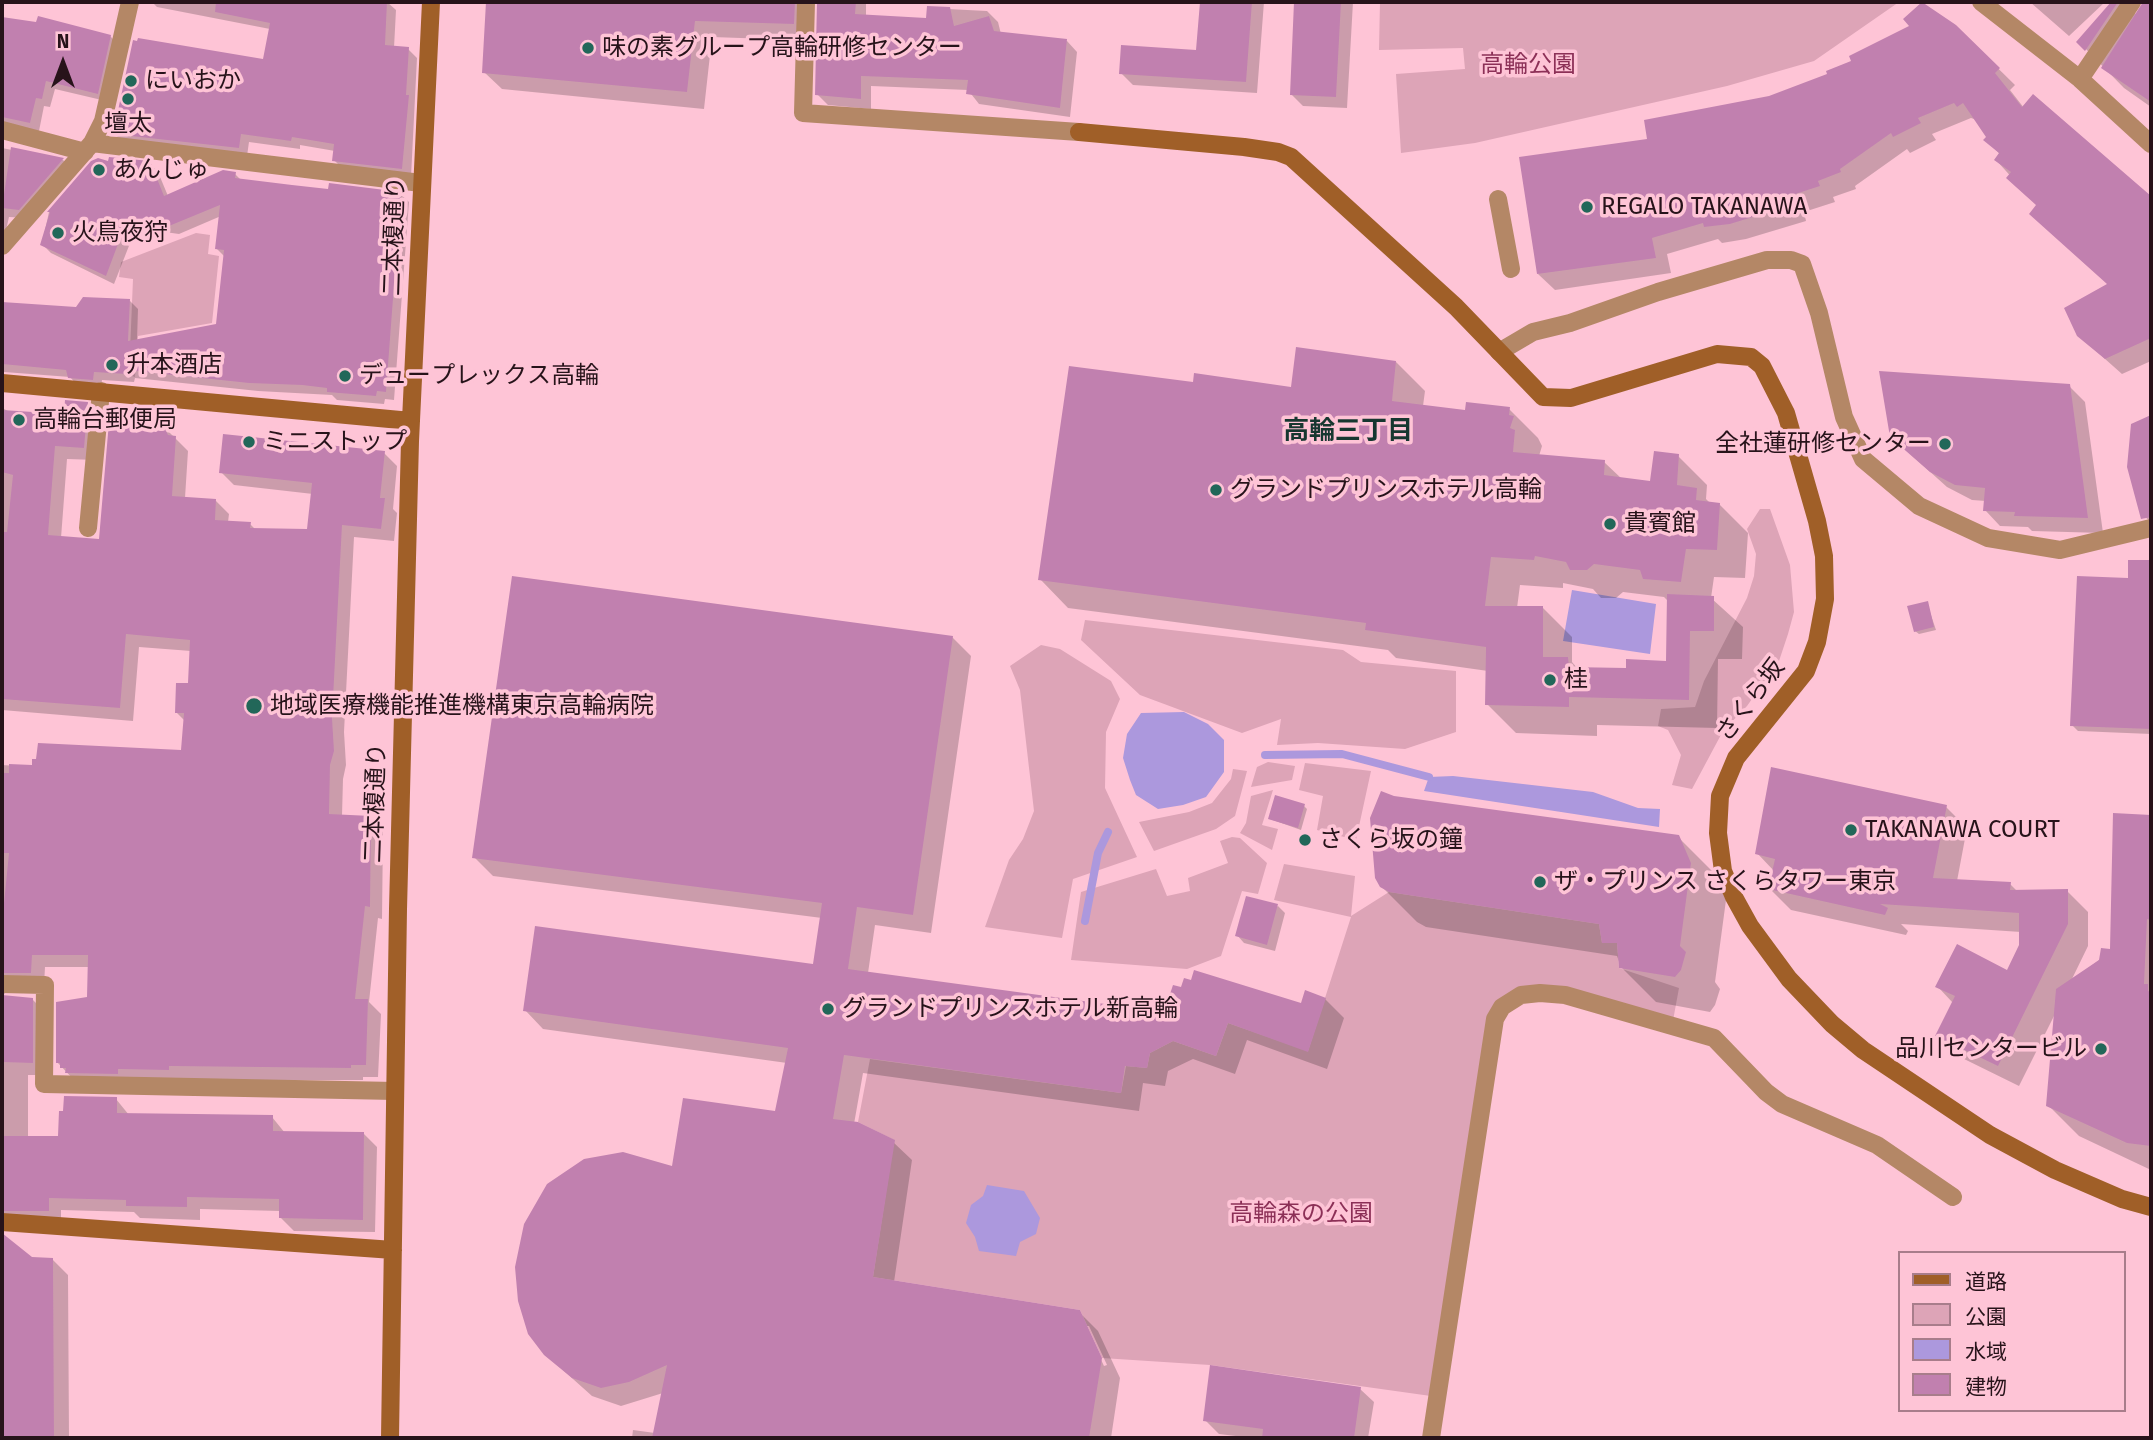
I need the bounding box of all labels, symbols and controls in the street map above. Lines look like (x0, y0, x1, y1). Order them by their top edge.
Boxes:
north arrow (28, 28, 98, 98)
text: N (57, 30, 69, 53)
place label: 味の素グループ高輪研修センター (602, 34, 962, 62)
marker: 味の素グループ高輪研修センター (580, 40, 596, 56)
park label: 高輪公園 (1480, 51, 1576, 79)
place label: にいおか (145, 67, 241, 95)
marker: にいおか (123, 73, 139, 89)
marker: 壇太 (120, 91, 136, 107)
place label: 壇太 (104, 110, 152, 138)
place label: あんじゅ (113, 156, 209, 184)
marker: あんじゅ (91, 162, 107, 178)
street label: 二本榎通り (379, 176, 411, 296)
place label: REGALO TAKANAWA (1601, 193, 1807, 221)
marker: REGALO TAKANAWA (1579, 199, 1595, 215)
place label: 火鳥夜狩 (72, 219, 168, 247)
marker: 火鳥夜狩 (50, 225, 66, 241)
place label: 升本酒店 (126, 351, 222, 379)
marker: 升本酒店 (104, 357, 120, 373)
place label: デュープレックス高輪 (359, 362, 599, 390)
marker: デュープレックス高輪 (337, 368, 353, 384)
place label: 高輪台郵便局 (33, 406, 177, 434)
marker: 高輪台郵便局 (11, 412, 27, 428)
district label: 高輪三丁目 (1283, 416, 1413, 448)
place label: ミニストップ (263, 428, 407, 456)
place label: 全社蓮研修センター (1715, 430, 1931, 458)
marker: ミニストップ (241, 434, 257, 450)
marker: 全社蓮研修センター (1937, 436, 1953, 452)
place label: グランドプリンスホテル高輪 (1230, 476, 1542, 504)
marker: グランドプリンスホテル高輪 (1208, 482, 1224, 498)
place label: 貴賓館 (1624, 510, 1696, 538)
marker: 貴賓館 (1602, 516, 1618, 532)
street label: さくら坂 (1711, 654, 1791, 748)
place label: 桂 (1564, 666, 1588, 694)
marker: 桂 (1542, 672, 1558, 688)
place label: 地域医療機能推進機構東京高輪病院 (270, 692, 654, 720)
marker: 地域医療機能推進機構東京高輪病院 (244, 696, 264, 716)
street label: 二本榎通り (360, 743, 392, 863)
place label: TAKANAWA COURT (1865, 816, 2060, 844)
marker: TAKANAWA COURT (1843, 822, 1859, 838)
place label: さくら坂の鐘 (1319, 826, 1463, 854)
marker: さくら坂の鐘 (1297, 832, 1313, 848)
place label: ザ・プリンス さくらタワー東京 (1554, 868, 1896, 896)
marker: ザ・プリンス さくらタワー東京 (1532, 874, 1548, 890)
place label: グランドプリンスホテル新高輪 (842, 995, 1178, 1023)
marker: グランドプリンスホテル新高輪 (820, 1001, 836, 1017)
place label: 品川センタービル (1895, 1035, 2087, 1063)
marker: 品川センタービル (2093, 1041, 2109, 1057)
park label: 高輪森の公園 (1229, 1200, 1373, 1228)
legend (1898, 1251, 2125, 1412)
text: 道路 (1965, 1269, 2007, 1295)
text: 公園 (1965, 1304, 2007, 1330)
text: 水域 (1965, 1339, 2007, 1365)
text: 建物 (1965, 1374, 2007, 1400)

